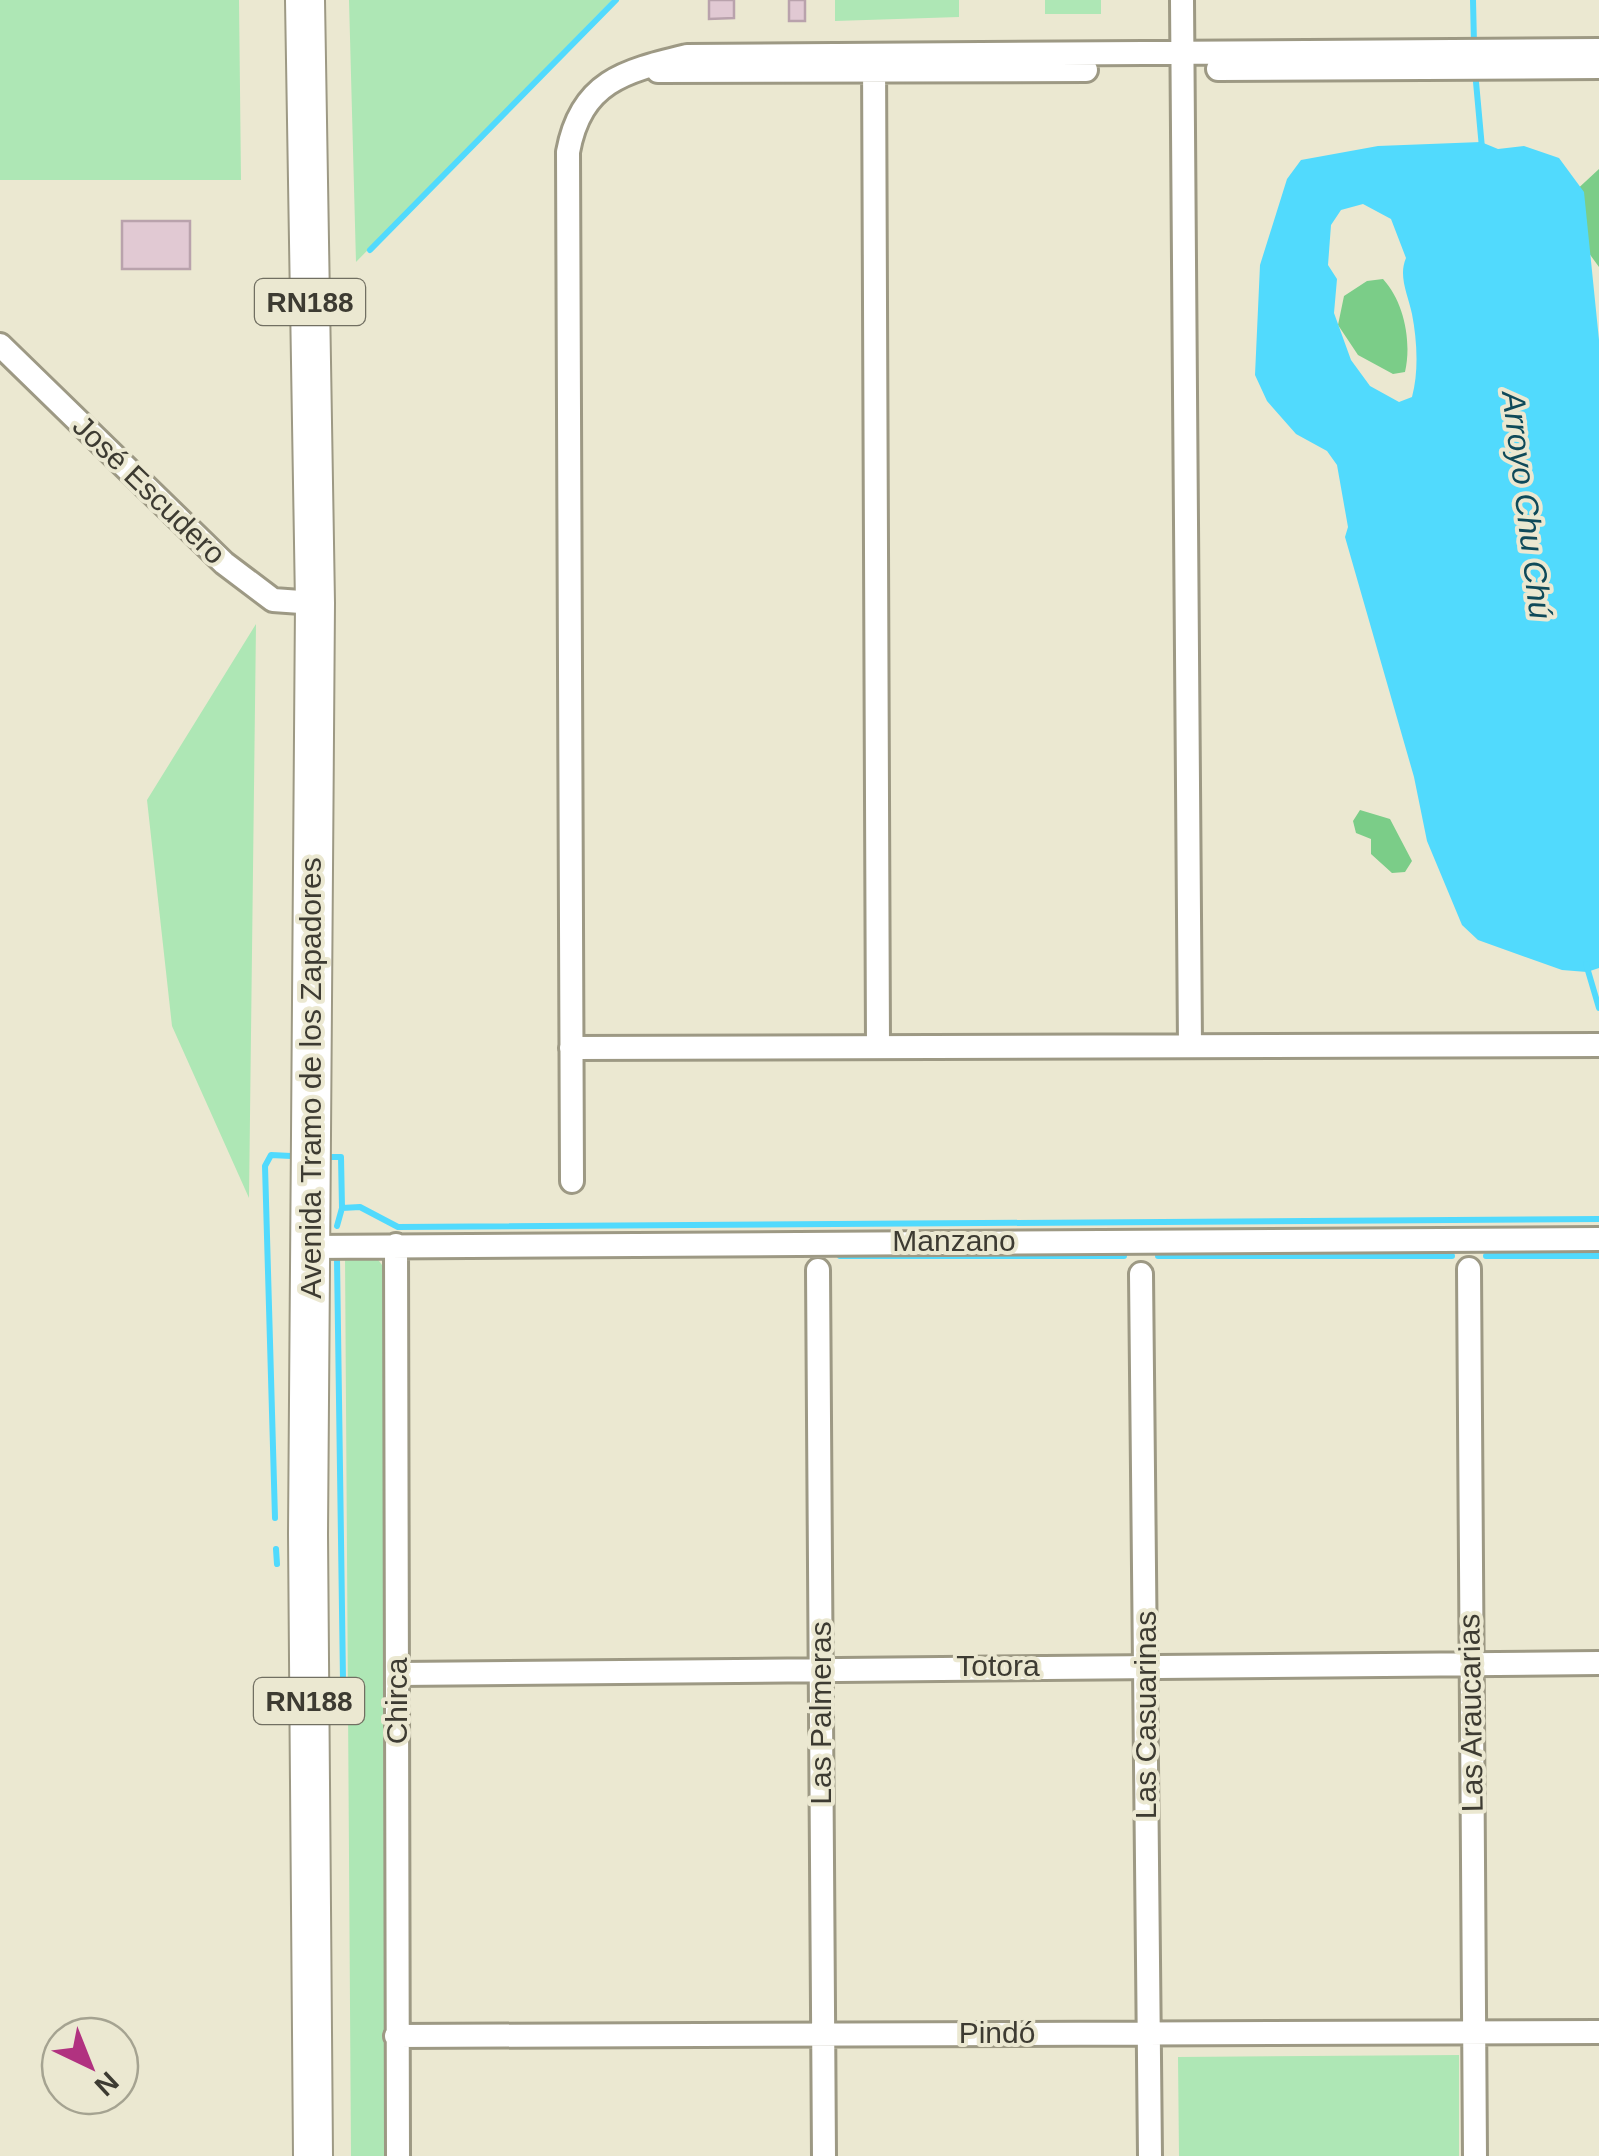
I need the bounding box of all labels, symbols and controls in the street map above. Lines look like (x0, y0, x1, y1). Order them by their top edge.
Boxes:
road number: RN188 (255, 279, 365, 325)
water label: Arroyo Chu Chú (1495, 387, 1559, 621)
street label: José Escudero (67, 409, 232, 570)
street label: Avenida Tramo de los Zapadores (294, 857, 327, 1299)
street label: Manzano (892, 1224, 1016, 1257)
street label: Las Casuarinas (1129, 1611, 1162, 1819)
street label: Las Araucarias (1452, 1614, 1489, 1813)
street label: Las Palmeras (804, 1621, 837, 1805)
street label: Totora (956, 1649, 1040, 1682)
street label: Chirca (380, 1657, 413, 1744)
road number: RN188 (254, 1678, 364, 1724)
north arrow (40, 2016, 140, 2116)
street label: Pindó (959, 2016, 1035, 2049)
text: N (89, 2066, 125, 2102)

